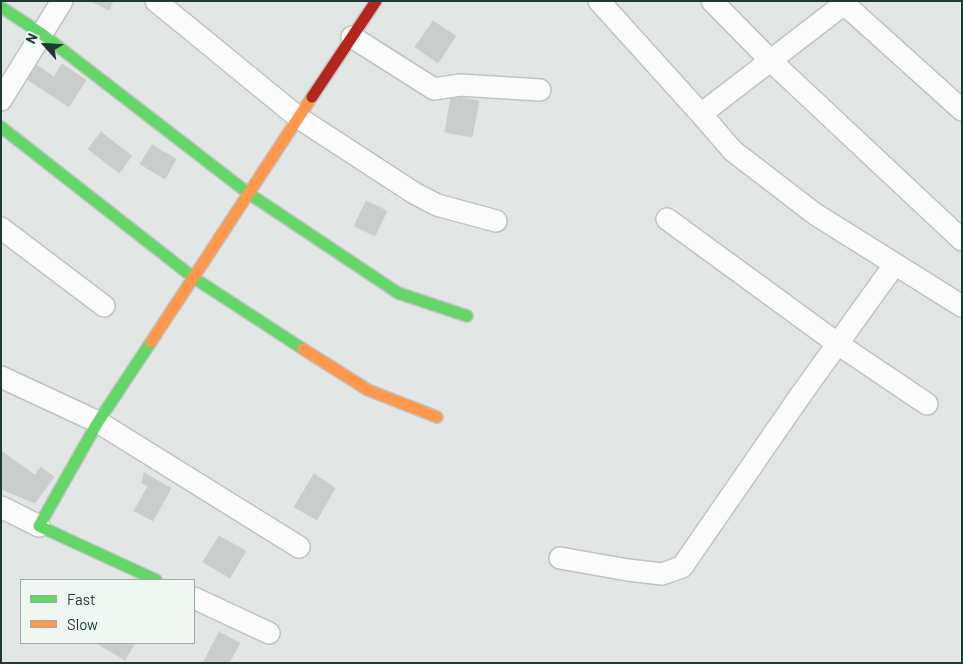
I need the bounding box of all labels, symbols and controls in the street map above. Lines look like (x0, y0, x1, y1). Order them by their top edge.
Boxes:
north arrow (20, 20, 70, 70)
text: N (21, 30, 41, 46)
legend (20, 579, 195, 644)
text: Fast (67, 590, 95, 608)
text: Slow (67, 615, 98, 633)

